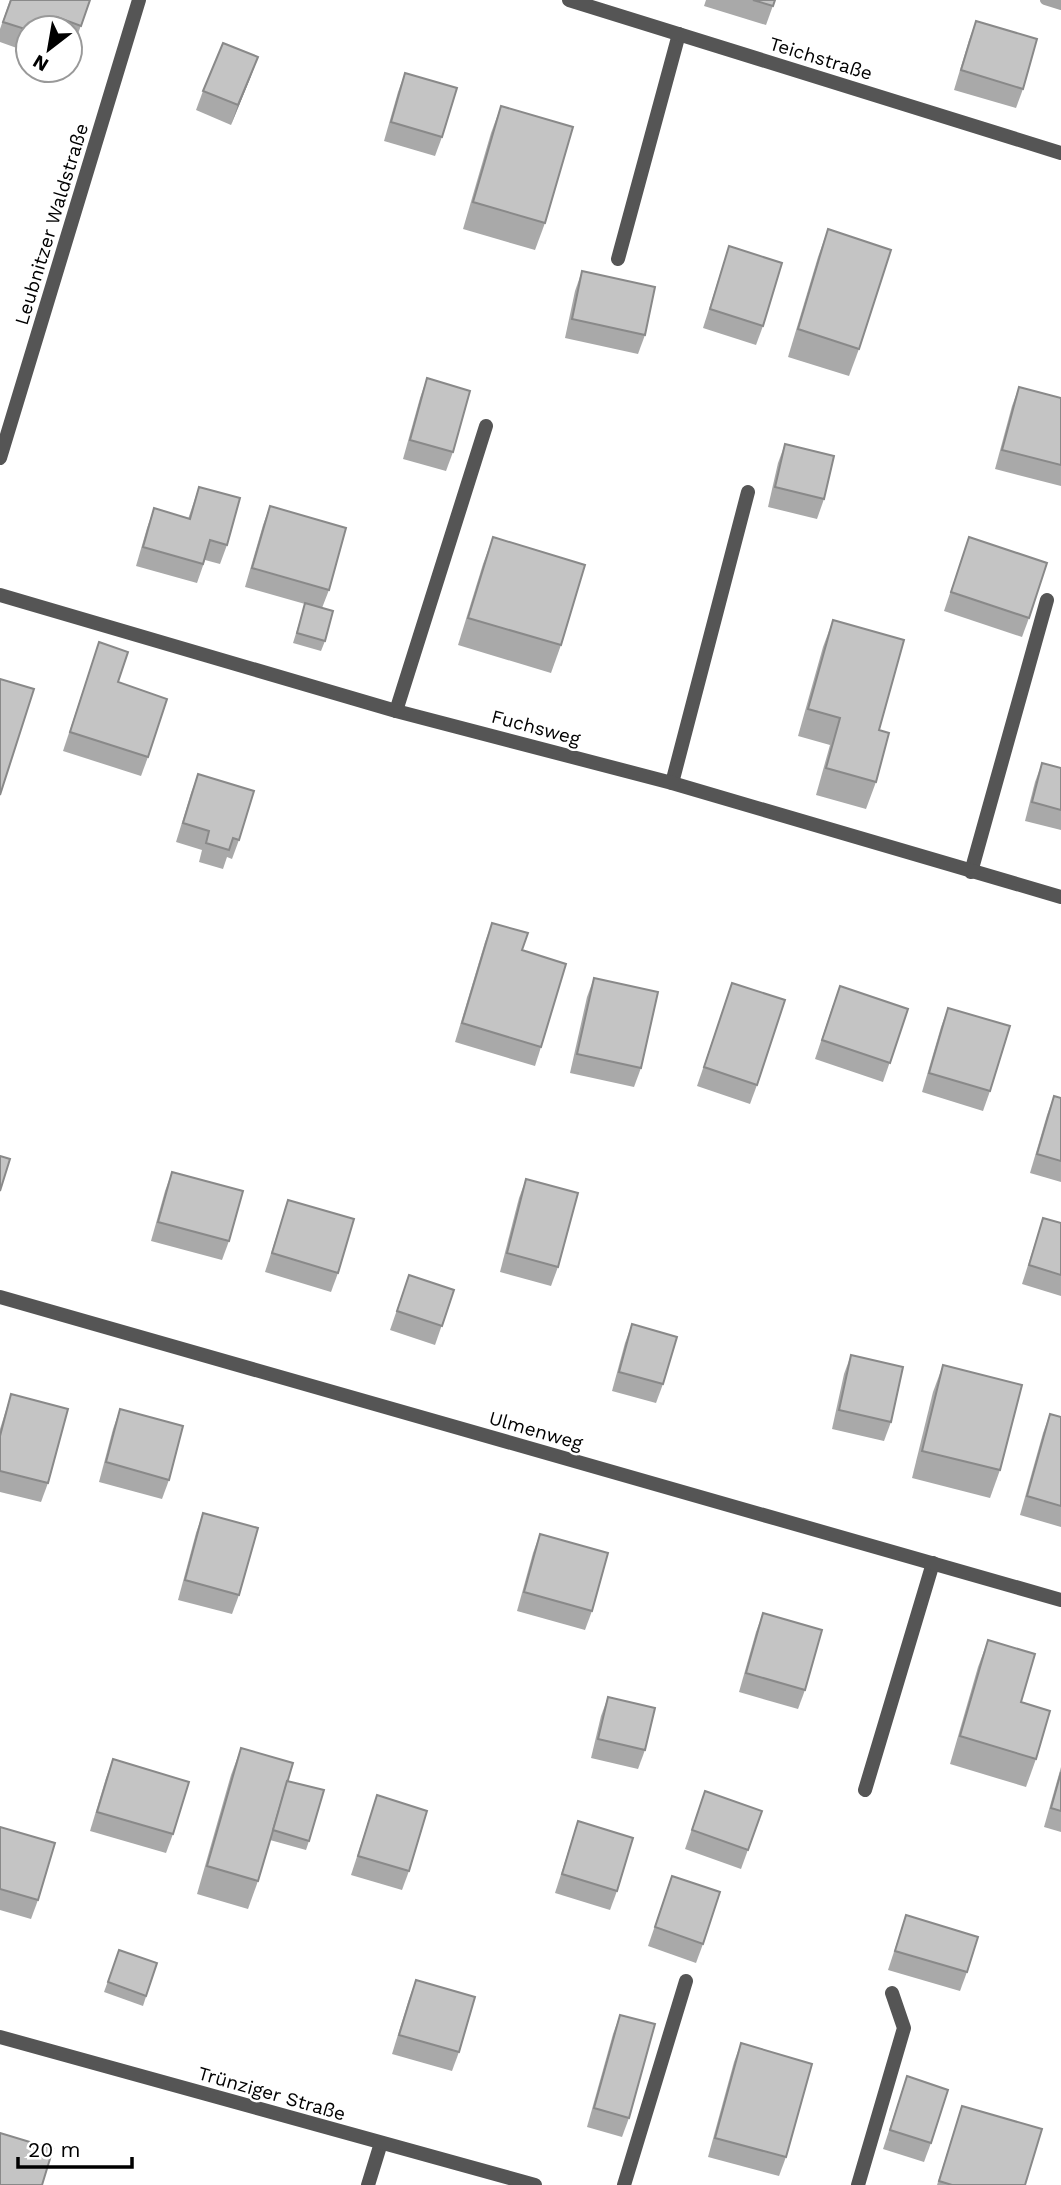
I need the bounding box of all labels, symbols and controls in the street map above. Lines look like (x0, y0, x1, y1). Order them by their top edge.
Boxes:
north arrow (14, 14, 84, 84)
street label: Teichstraße (766, 32, 875, 85)
text: N (29, 50, 52, 77)
street label: Leubnitzer Waldstraße (10, 121, 93, 328)
street label: Fuchsweg (489, 705, 584, 751)
street label: Ulmenweg (486, 1406, 586, 1455)
street label: Trünziger Straße (195, 2061, 348, 2126)
scale bar (18, 2126, 131, 2170)
text: 20 m (28, 2137, 80, 2162)

